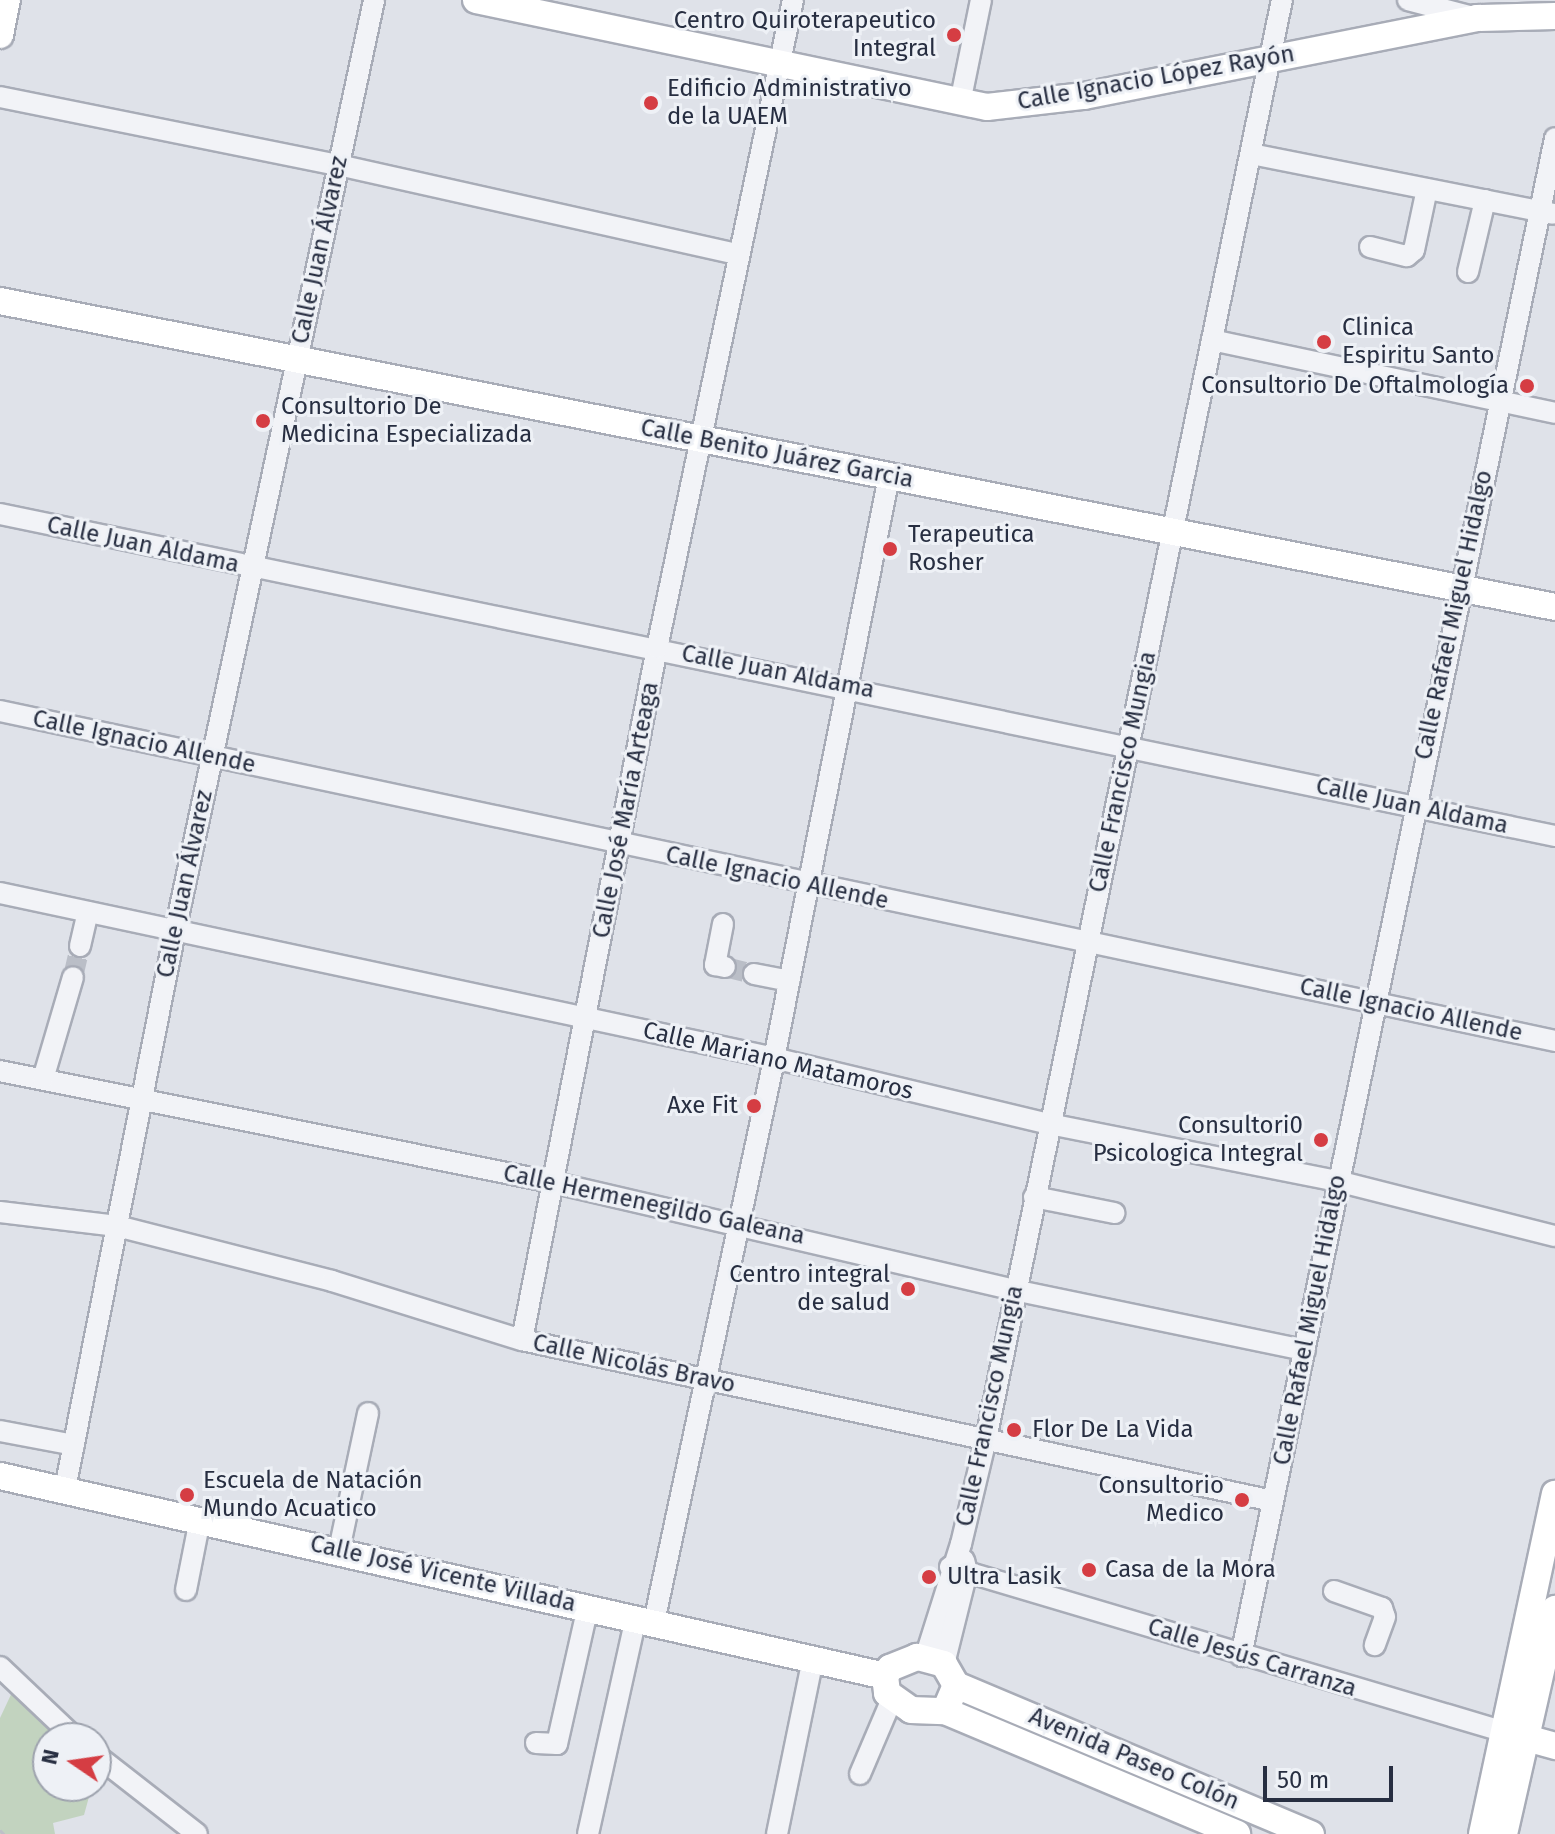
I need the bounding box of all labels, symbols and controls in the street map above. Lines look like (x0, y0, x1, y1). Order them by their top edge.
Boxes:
place label: Centro Quiroterapeutico Integral (674, 7, 936, 63)
marker: Centro Quiroterapeutico Integral (943, 24, 965, 46)
street label: Calle Ignacio López Rayón (1015, 39, 1297, 117)
place label: Edificio Administrativo de la UAEM (667, 75, 912, 131)
marker: Edificio Administrativo de la UAEM (642, 94, 660, 112)
street label: Calle Juan Álvarez (286, 154, 354, 346)
place label: Clinica Espiritu Santo (1342, 314, 1494, 370)
marker: Clinica Espiritu Santo (1313, 331, 1335, 353)
place label: Consultorio De Oftalmología (1201, 372, 1509, 400)
marker: Consultorio De Oftalmología (1516, 375, 1538, 397)
place label: Consultorio De Medicina Especializada (281, 393, 532, 449)
marker: Consultorio De Medicina Especializada (252, 410, 274, 432)
street label: Calle Benito Juárez Garcia (638, 413, 916, 495)
street label: Calle Rafael Miguel Hidalgo (1409, 468, 1499, 762)
street label: Calle Juan Aldama (44, 511, 242, 579)
place label: Terapeutica Rosher (908, 521, 1035, 577)
marker: Terapeutica Rosher (879, 538, 901, 560)
street label: Calle Juan Aldama (679, 639, 877, 705)
street label: Calle Francisco Mungia (1083, 649, 1163, 895)
street label: Calle José María Arteaga (587, 679, 665, 941)
street label: Calle Ignacio Allende (30, 704, 258, 780)
street label: Calle Juan Aldama (1313, 772, 1511, 840)
street label: Calle Juan Álvarez (151, 788, 219, 980)
street label: Calle Ignacio Allende (663, 840, 891, 916)
street label: Calle Ignacio Allende (1297, 972, 1525, 1048)
street label: Calle Mariano Matamoros (640, 1016, 916, 1106)
place label: Axe Fit (667, 1092, 738, 1120)
marker: Axe Fit (745, 1097, 763, 1115)
place label: Consultori0 Psicologica Integral (1093, 1112, 1303, 1168)
marker: Consultori0 Psicologica Integral (1310, 1129, 1332, 1151)
street label: Calle Hermenegildo Galeana (501, 1159, 807, 1251)
street label: Calle Rafael Miguel Hidalgo (1268, 1172, 1352, 1468)
place label: Centro integral de salud (729, 1261, 890, 1317)
marker: Centro integral de salud (897, 1278, 919, 1300)
street label: Calle Francisco Mungia (950, 1283, 1030, 1529)
street label: Calle Nicolás Bravo (530, 1328, 738, 1400)
place label: Flor De La Vida (1032, 1416, 1194, 1444)
marker: Flor De La Vida (1003, 1419, 1025, 1441)
place label: Escuela de Natación Mundo Acuatico (203, 1467, 423, 1523)
place label: Consultorio Medico (1098, 1472, 1224, 1528)
marker: Escuela de Natación Mundo Acuatico (178, 1486, 196, 1504)
marker: Consultorio Medico (1231, 1489, 1253, 1511)
street label: Calle José Vicente Villada (307, 1529, 579, 1619)
place label: Casa de la Mora (1105, 1556, 1276, 1584)
marker: Casa de la Mora (1080, 1561, 1098, 1579)
place label: Ultra Lasik (947, 1563, 1061, 1591)
marker: Ultra Lasik (918, 1566, 940, 1588)
street label: Calle Jesús Carranza (1144, 1613, 1360, 1703)
street label: Avenida Paseo Colón (1025, 1702, 1243, 1816)
north arrow (32, 1722, 112, 1802)
text: N (35, 1747, 65, 1767)
scale bar (1267, 1750, 1397, 1800)
text: 50 m (1277, 1766, 1329, 1794)

